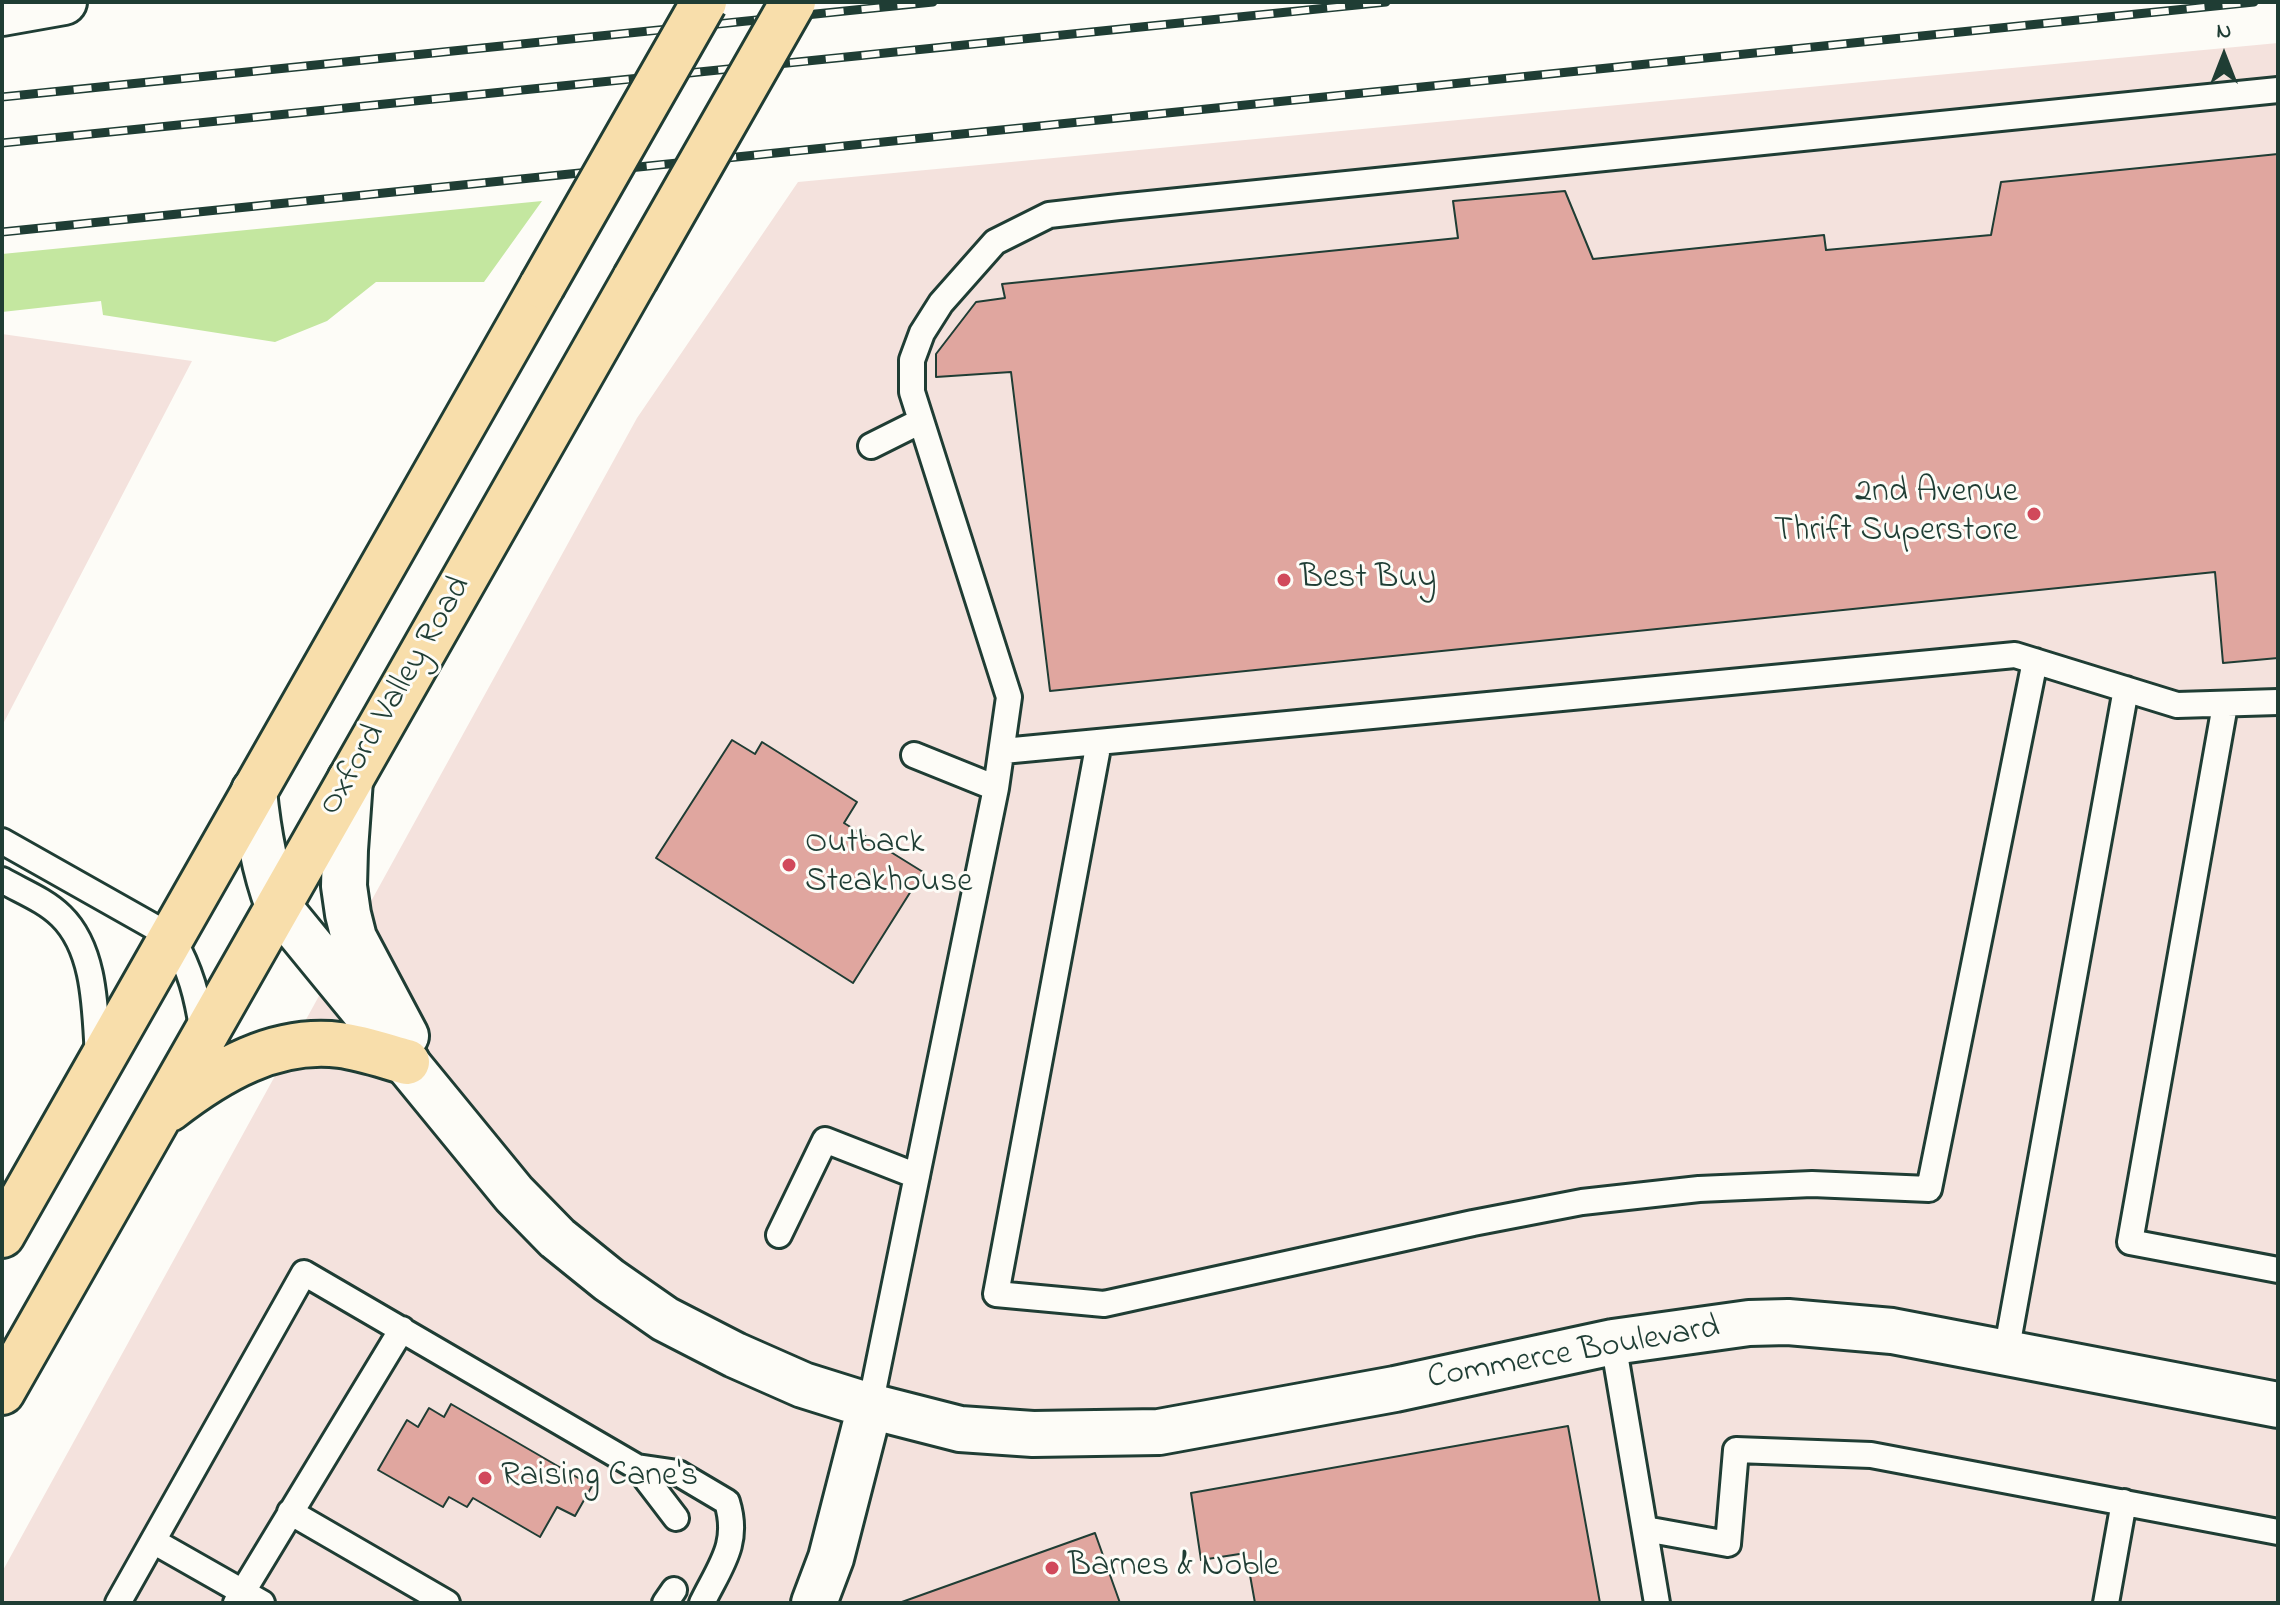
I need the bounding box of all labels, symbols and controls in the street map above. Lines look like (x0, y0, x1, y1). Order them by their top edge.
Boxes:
north arrow (2184, 16, 2264, 96)
text: N (2217, 16, 2231, 48)
place label: 2nd Avenue Thrift Superstore (1774, 474, 2018, 554)
marker: 2nd Avenue Thrift Superstore (2025, 505, 2043, 523)
place label: Best Buy (1300, 560, 1436, 600)
street label: Oxford Valley Road (312, 570, 482, 824)
marker: Best Buy (1275, 571, 1293, 589)
place label: Outback Steakhouse (805, 825, 972, 904)
marker: Outback Steakhouse (780, 856, 798, 874)
street label: Commerce Boulevard (1425, 1309, 1723, 1401)
place label: Raising Cane's (501, 1458, 698, 1498)
marker: Raising Cane's (476, 1469, 494, 1487)
place label: Barnes & Noble (1068, 1548, 1279, 1588)
marker: Barnes & Noble (1043, 1559, 1061, 1577)

